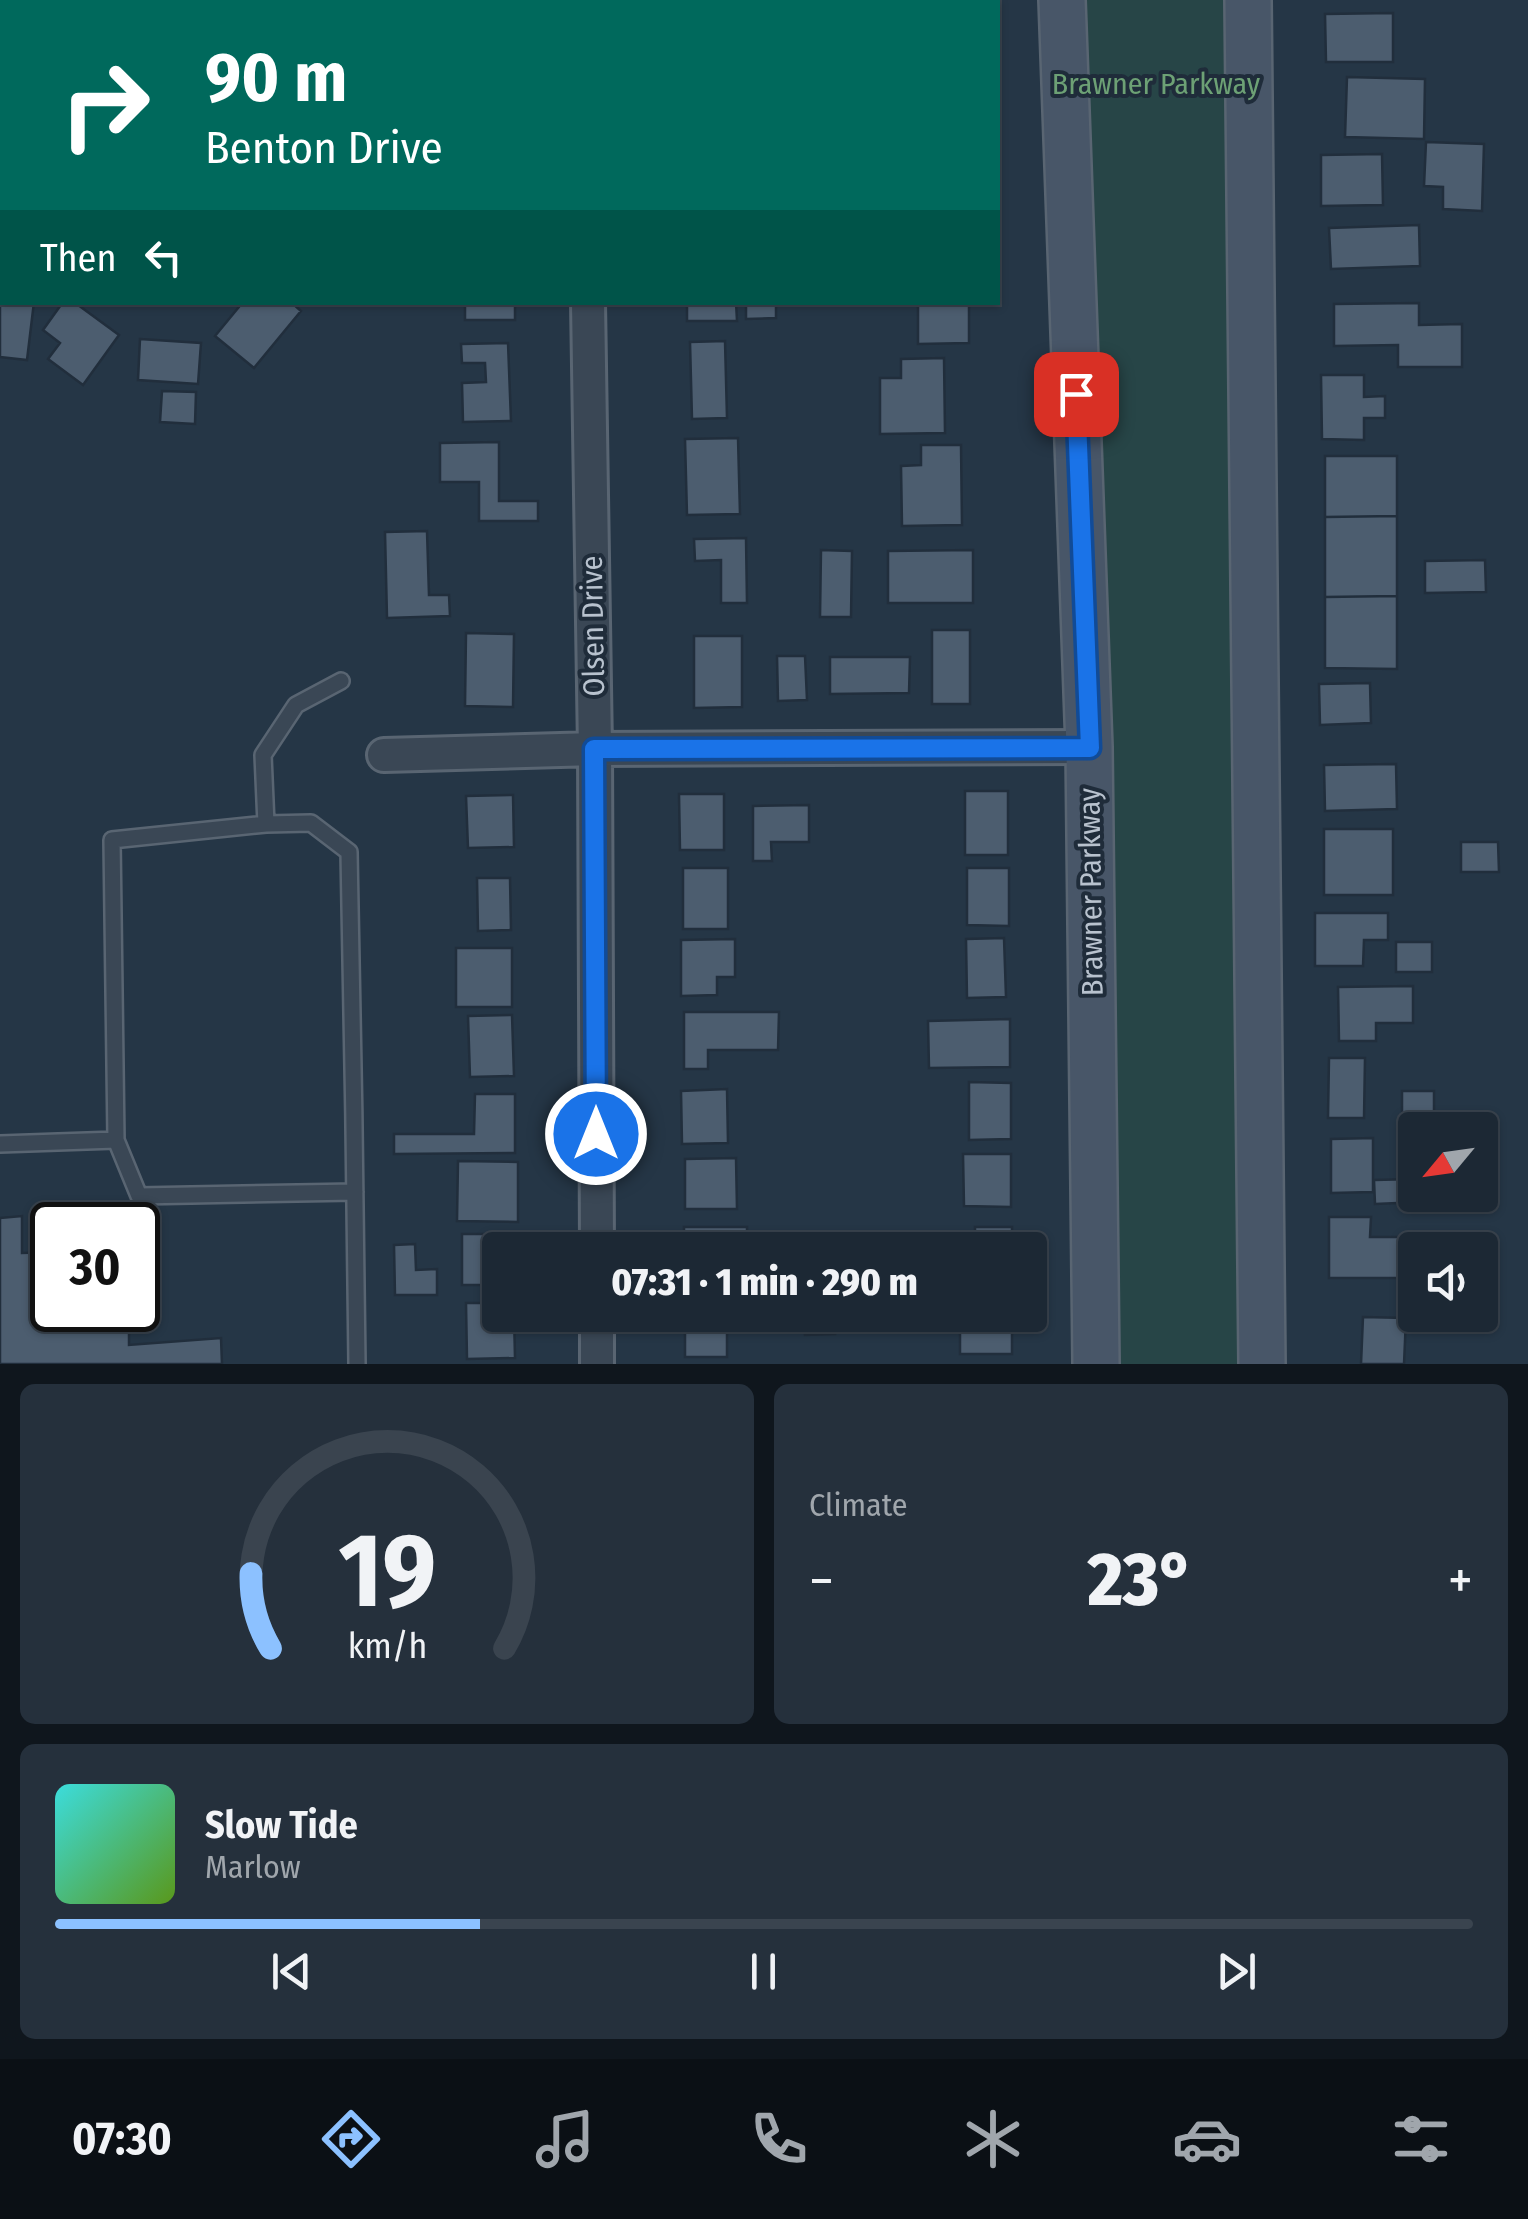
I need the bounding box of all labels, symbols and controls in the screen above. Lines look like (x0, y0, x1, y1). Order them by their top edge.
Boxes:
text: 90 m (205, 36, 347, 120)
icon: right (40, 40, 170, 170)
park label: Brawner Parkway (1052, 66, 1261, 102)
text: Benton Drive (205, 121, 443, 175)
icon: left (136, 230, 191, 285)
text: Then (40, 235, 116, 281)
pin (1034, 352, 1119, 437)
icon: arrive (1049, 367, 1104, 422)
street label: Olsen Drive (574, 555, 612, 697)
street label: Brawner Parkway (1071, 787, 1111, 997)
position arrow (544, 1082, 648, 1186)
north arrow (1398, 1112, 1498, 1212)
map controls (1398, 1112, 1498, 1332)
speed limit sign: 30 (30, 1202, 160, 1332)
button: sound (1398, 1232, 1498, 1332)
text: 07:31 · 1 min · 290 m (611, 1259, 918, 1305)
text: Climate (809, 1486, 908, 1524)
text: 19 (338, 1509, 436, 1634)
text: 23° (1088, 1535, 1194, 1625)
text: − (809, 1548, 834, 1614)
text: + (1448, 1548, 1473, 1614)
text: km/h (347, 1625, 427, 1667)
text: Slow Tide (205, 1802, 358, 1848)
text: Marlow (205, 1848, 301, 1886)
icon: previous (264, 1944, 319, 1999)
icon: pause (736, 1944, 791, 1999)
icon: next (1209, 1944, 1264, 1999)
icon: directions (316, 2104, 386, 2174)
icon: music (530, 2104, 600, 2174)
icon: phone (744, 2104, 814, 2174)
icon: climate (958, 2104, 1028, 2174)
icon: car (1172, 2104, 1242, 2174)
icon: filters (1386, 2104, 1456, 2174)
text: 07:30 (72, 2112, 172, 2166)

